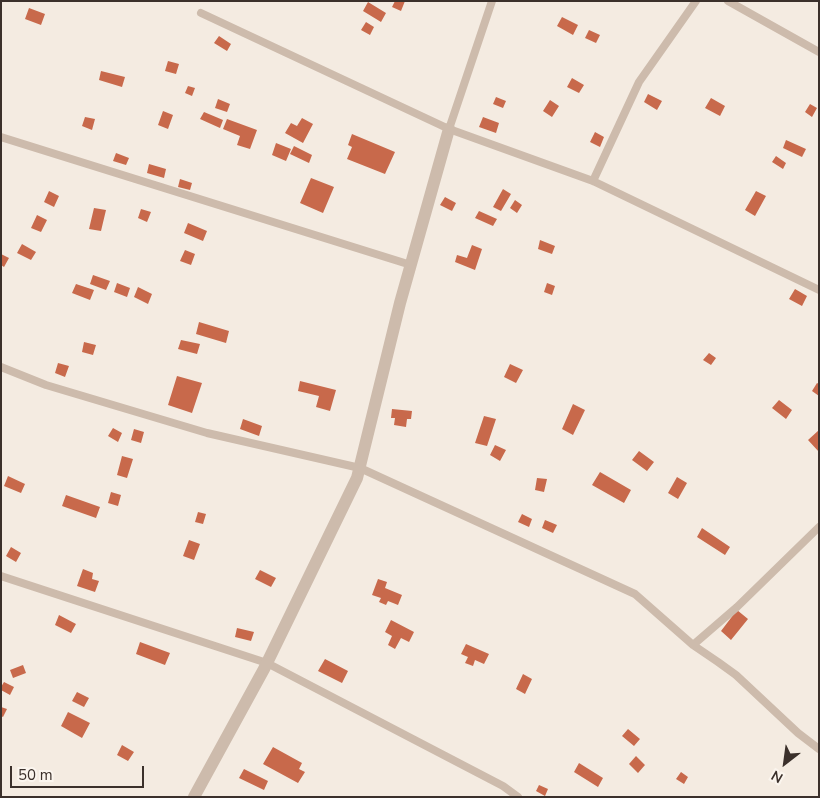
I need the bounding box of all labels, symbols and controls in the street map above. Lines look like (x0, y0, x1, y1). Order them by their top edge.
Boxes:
north arrow (760, 738, 810, 788)
scale bar (12, 756, 146, 788)
text: 50 m (18, 765, 53, 785)
text: N (768, 766, 787, 787)

